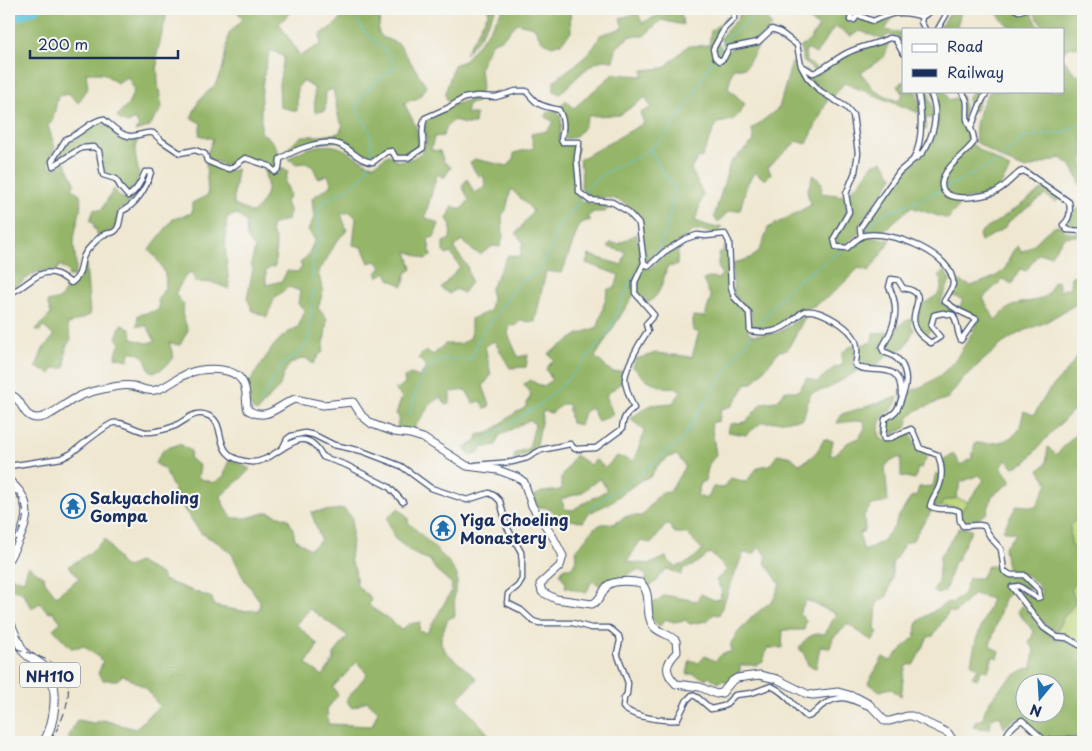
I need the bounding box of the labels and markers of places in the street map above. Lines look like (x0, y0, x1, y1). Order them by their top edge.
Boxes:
place label: Sakyacholing Gompa (90, 485, 199, 527)
temple icon: Sakyacholing Gompa (60, 493, 86, 519)
place label: Yiga Choeling Monastery (460, 507, 569, 549)
temple icon: Yiga Choeling Monastery (430, 515, 456, 541)

